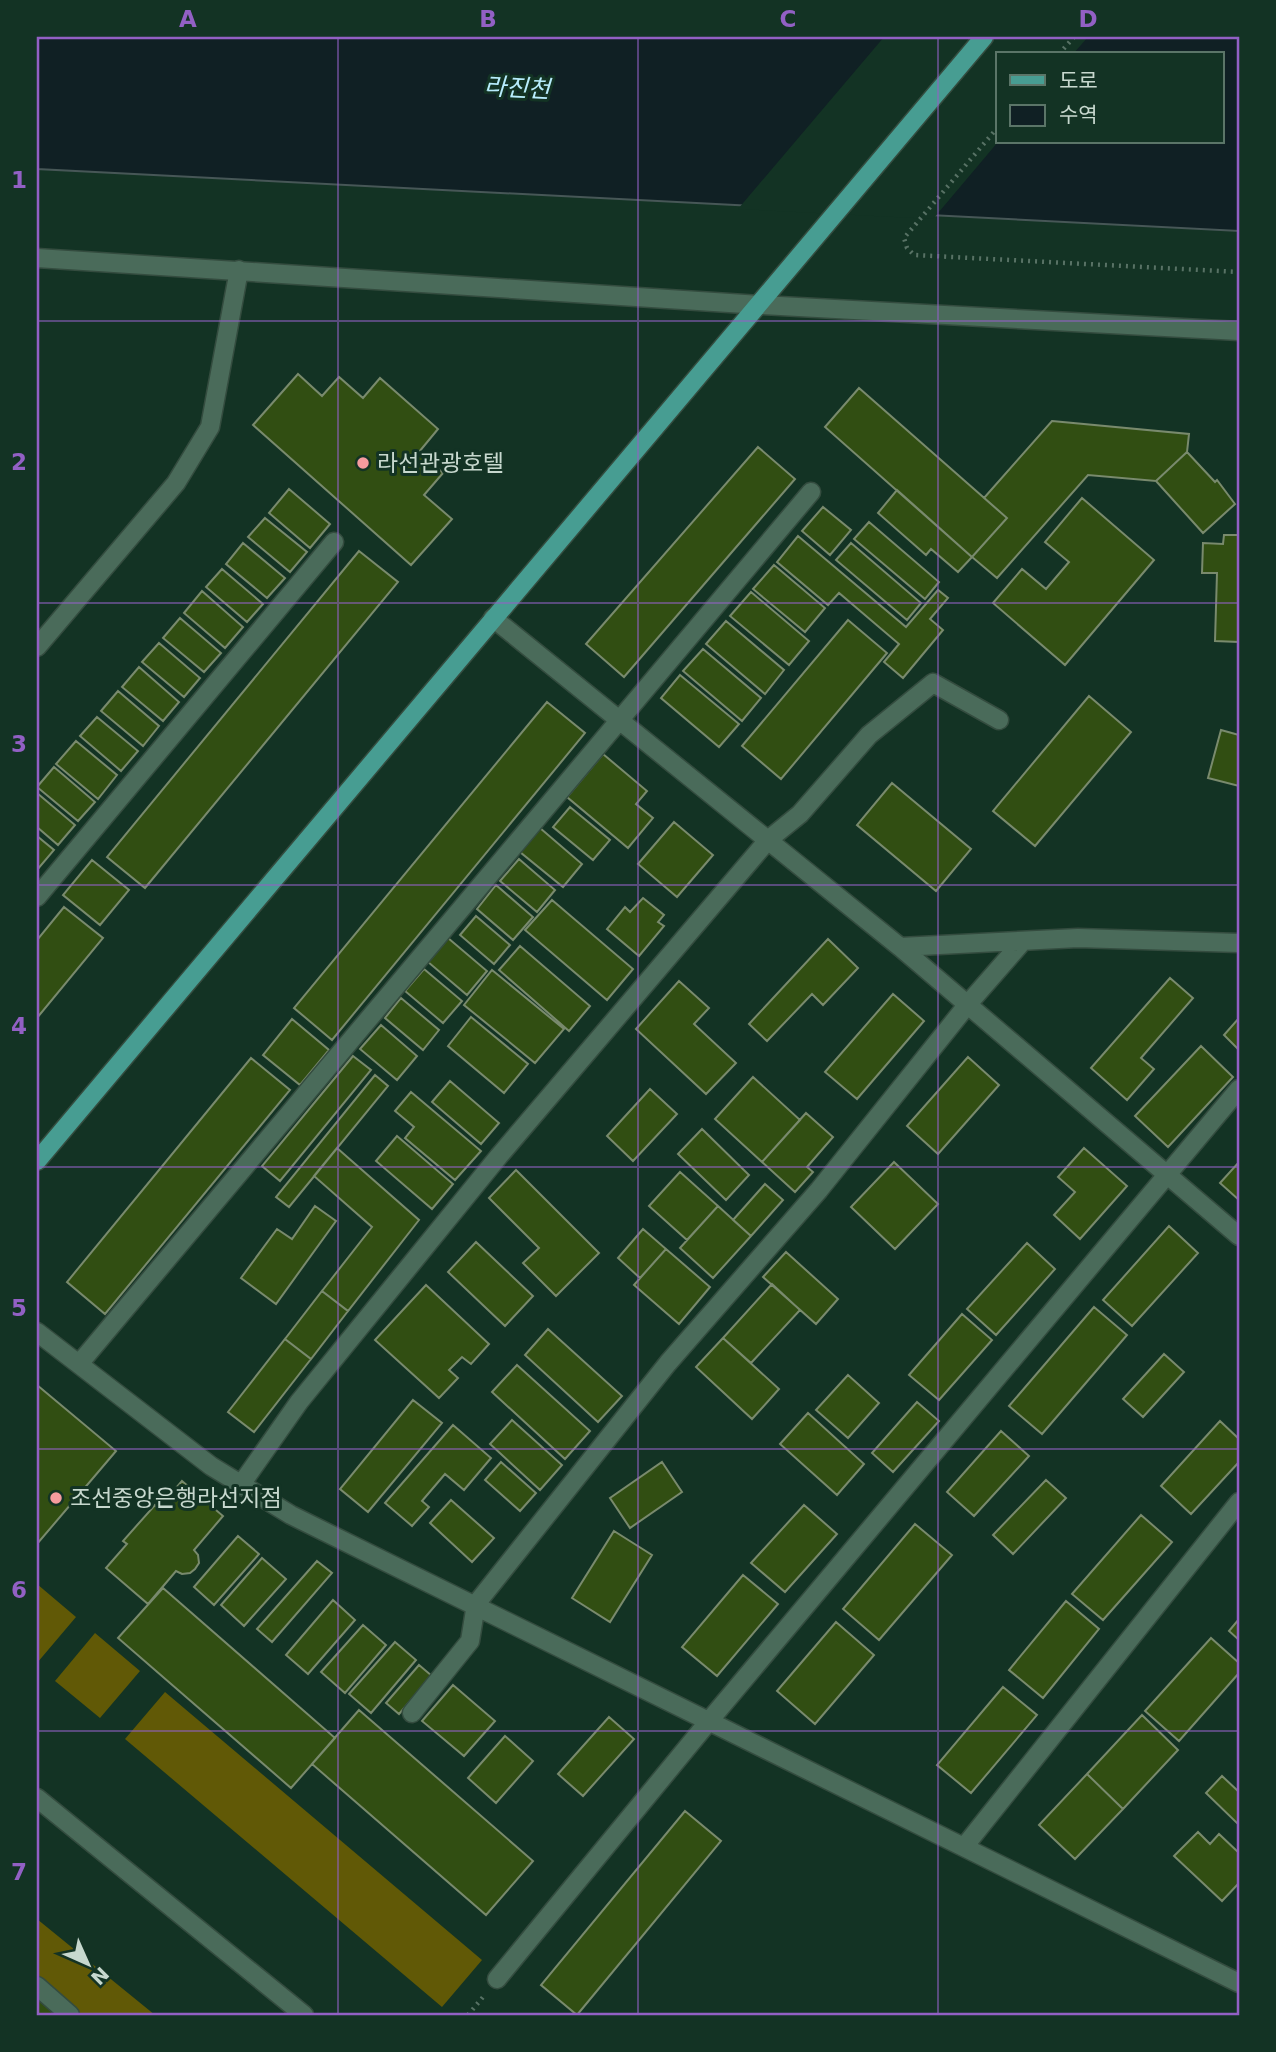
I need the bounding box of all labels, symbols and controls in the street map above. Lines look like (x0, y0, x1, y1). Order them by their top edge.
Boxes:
text: A (179, 6, 197, 32)
text: B (479, 6, 497, 32)
text: C (780, 6, 796, 32)
text: D (1078, 6, 1098, 32)
legend (996, 52, 1224, 144)
text: 도로 (1059, 69, 1098, 93)
water label: 라진천 (483, 72, 554, 104)
text: 수역 (1059, 103, 1098, 127)
text: 1 (11, 167, 27, 193)
text: 2 (11, 449, 27, 475)
place label: 라선관광호텔 (377, 450, 504, 476)
marker: 라선관광호텔 (355, 455, 371, 471)
text: 3 (11, 731, 27, 757)
text: 4 (11, 1013, 27, 1039)
text: 5 (11, 1295, 27, 1321)
place label: 조선중앙은행라선지점 (70, 1485, 282, 1511)
marker: 조선중앙은행라선지점 (48, 1490, 64, 1506)
text: 6 (11, 1577, 27, 1603)
text: 7 (11, 1859, 27, 1885)
north arrow (52, 1930, 122, 2000)
text: N (87, 1963, 113, 1989)

